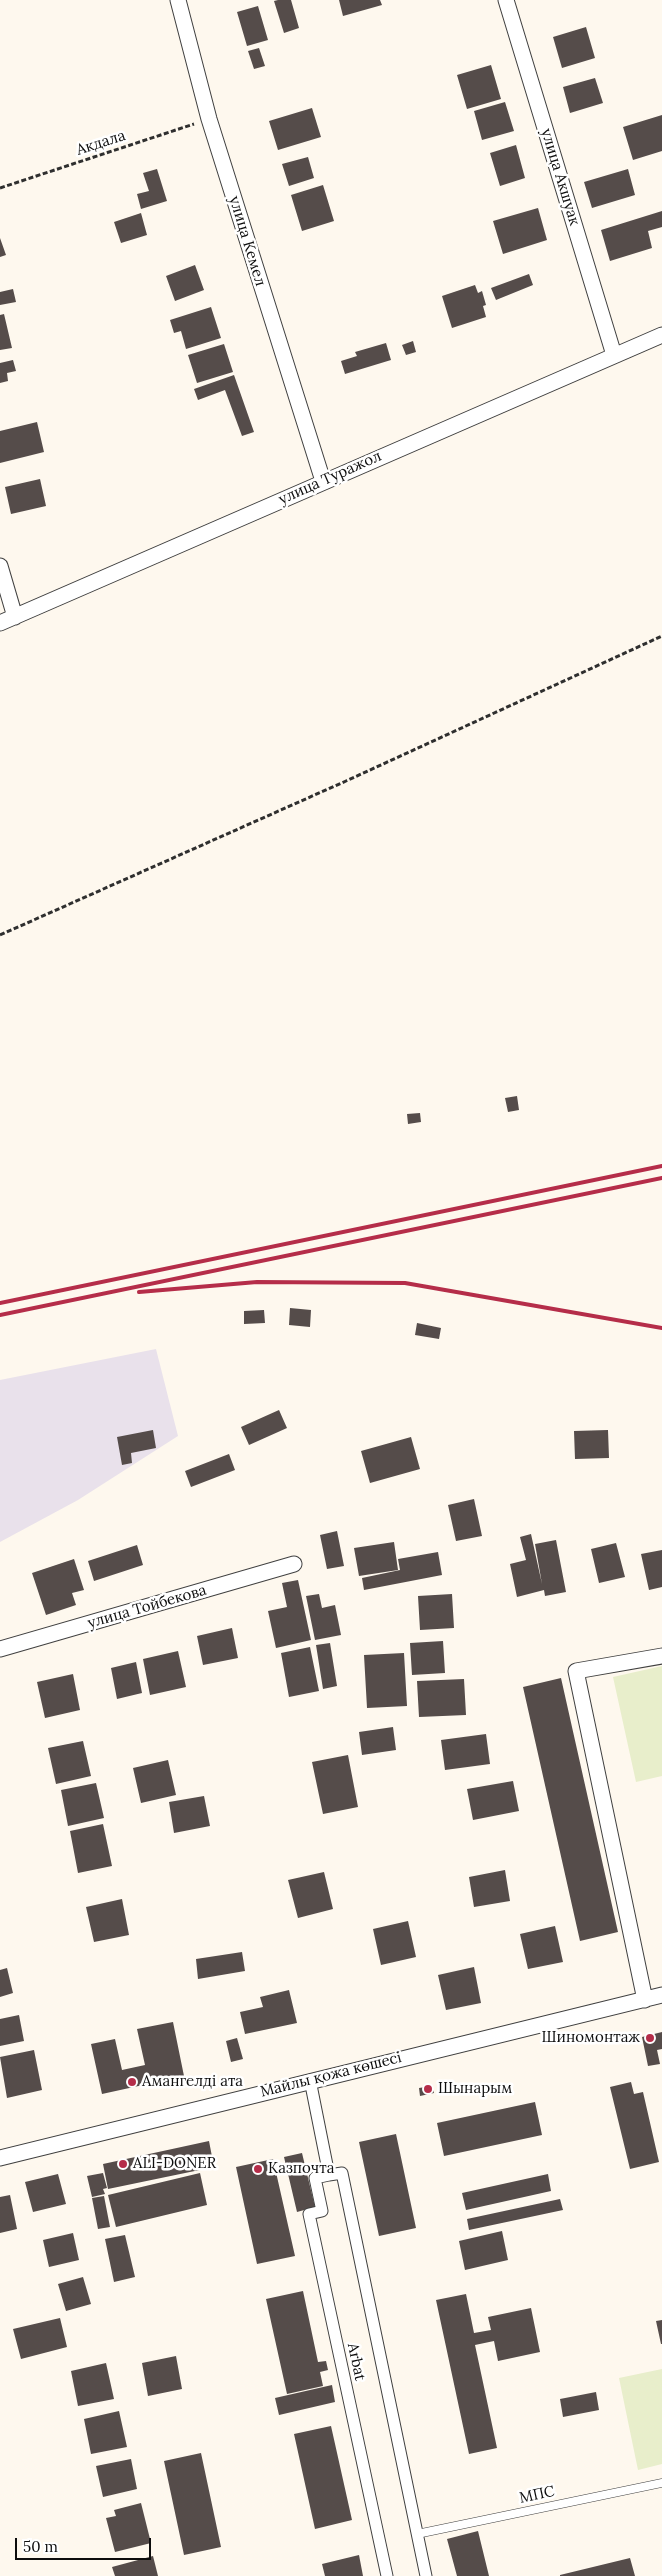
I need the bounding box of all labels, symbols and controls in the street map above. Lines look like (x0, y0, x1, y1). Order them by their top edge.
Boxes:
street label: улица Акшуак (537, 126, 583, 228)
street label: Акдала (74, 127, 128, 159)
street label: улица Кемел (225, 194, 269, 288)
street label: улица Туражол (276, 447, 384, 509)
street label: улица Тойбекова (86, 1581, 208, 1633)
place label: Шиномонтаж (542, 2029, 640, 2047)
marker: Шиномонтаж (644, 2032, 656, 2044)
street label: Майлы қожа көшесі (258, 2049, 404, 2101)
place label: Амангелді ата (142, 2073, 243, 2091)
marker: Амангелді ата (126, 2076, 138, 2088)
place label: Шынарым (438, 2080, 512, 2098)
marker: Шынарым (422, 2083, 434, 2095)
place label: ALI-DONER (133, 2155, 216, 2173)
marker: ALI-DONER (117, 2158, 129, 2170)
place label: Казпочта (268, 2160, 334, 2178)
marker: Казпочта (252, 2163, 264, 2175)
street label: Arbat (343, 2342, 369, 2382)
street label: МПС (518, 2483, 556, 2507)
scale bar (18, 2528, 154, 2560)
text: 50 m (23, 2537, 58, 2556)

